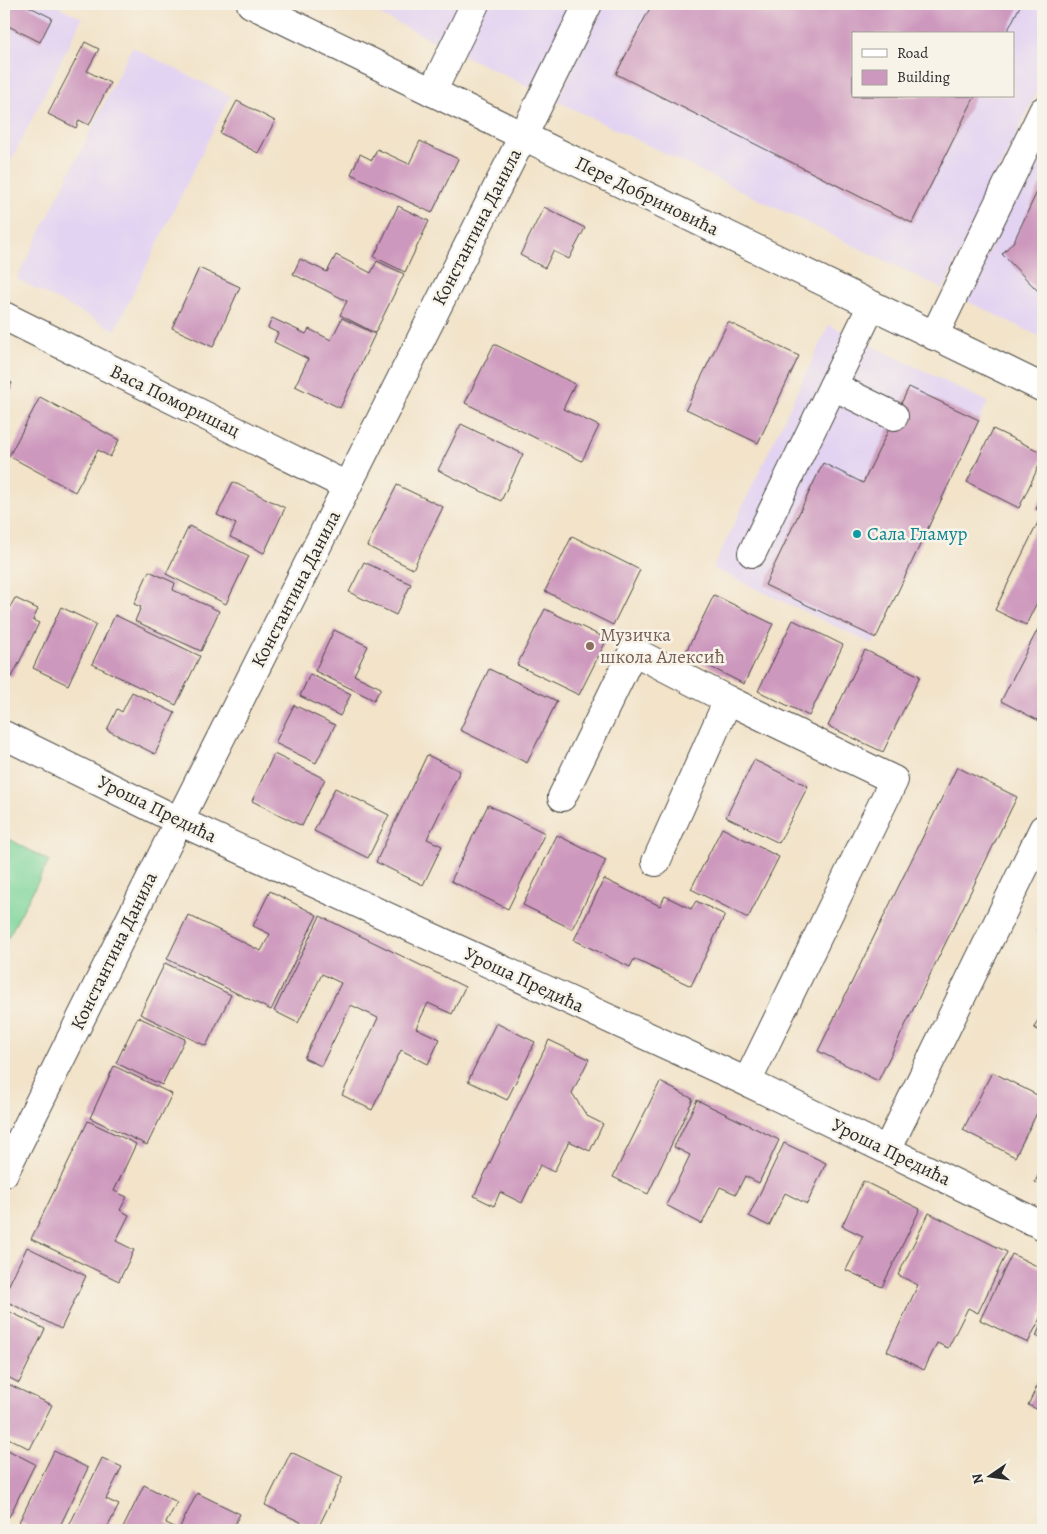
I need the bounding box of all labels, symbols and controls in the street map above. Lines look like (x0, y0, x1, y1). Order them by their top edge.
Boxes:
legend (852, 32, 1014, 98)
text: Road (897, 43, 929, 63)
text: Building (897, 67, 950, 87)
street label: Константина Данила (426, 144, 528, 310)
street label: Пере Добриновића (571, 150, 723, 242)
street label: Васа Поморишац (106, 358, 244, 444)
street label: Константина Данила (245, 506, 347, 672)
place label: Сала Гламур (867, 521, 968, 547)
marker: Сала Гламур (851, 528, 863, 540)
place label: Музичка школа Алексић (600, 622, 725, 670)
marker: Музичка школа Алексић (584, 640, 596, 652)
street label: Уроша Предића (93, 769, 221, 849)
street label: Константина Данила (64, 867, 164, 1035)
street label: Уроша Предића (460, 941, 588, 1019)
street label: Уроша Предића (827, 1112, 955, 1192)
north arrow (964, 1452, 1014, 1502)
text: N (967, 1472, 988, 1486)

